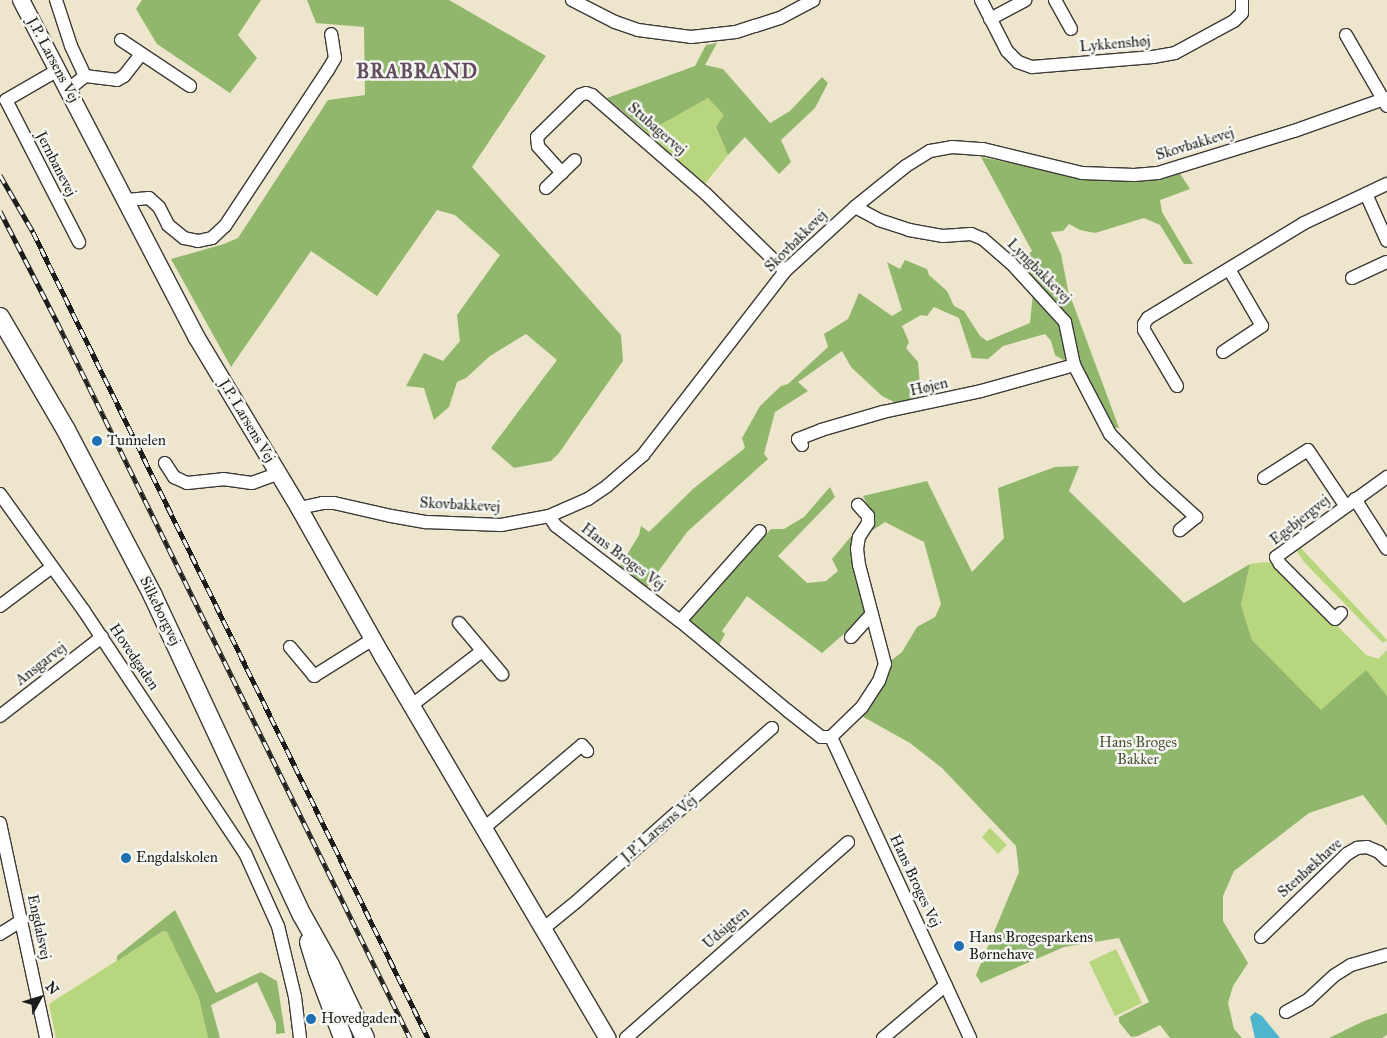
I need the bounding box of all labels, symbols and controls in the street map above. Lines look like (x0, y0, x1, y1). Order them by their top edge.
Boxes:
street label: J.P. Larsens Vej (23, 14, 83, 106)
street label: Lykkenshøj (1079, 32, 1151, 56)
district label: BRABRAND (355, 59, 479, 83)
street label: Stubagervej (624, 99, 690, 159)
street label: Skovbakkevej (1154, 124, 1236, 164)
street label: Jernbanevej (32, 128, 80, 200)
street label: Skovbakkevej (761, 206, 831, 276)
street label: Lyngbakkevej (1003, 235, 1075, 307)
street label: Højen (908, 374, 950, 400)
street label: J.P. Larsens Vej (215, 376, 279, 466)
place label: Tunnelen (107, 432, 166, 450)
marker: Tunnelen (91, 435, 103, 447)
street label: Egebjergvej (1266, 491, 1334, 549)
street label: Skovbakkevej (419, 494, 501, 516)
street label: Hans Broges Vej (577, 520, 669, 594)
street label: Silkeborgvej (136, 574, 184, 648)
street label: Hovedgaden (105, 620, 163, 694)
street label: Ansgarvej (12, 639, 70, 689)
park label: Hans Broges Bakker (1099, 733, 1177, 768)
street label: J.P. Larsens Vej (618, 791, 700, 867)
street label: Hans Broges Vej (886, 832, 944, 930)
street label: Stenbækhave (1274, 835, 1346, 901)
place label: Engdalskolen (136, 849, 218, 867)
marker: Engdalskolen (120, 852, 132, 864)
street label: Engdalsvej (23, 893, 55, 961)
street label: Udsigten (699, 903, 753, 953)
place label: Hans Brogesparkens Børnehave (969, 928, 1093, 963)
marker: Hans Brogesparkens Børnehave (953, 940, 965, 952)
north arrow (15, 973, 65, 1023)
text: N (42, 978, 62, 998)
place label: Hovedgaden (321, 1010, 397, 1028)
marker: Hovedgaden (305, 1013, 317, 1025)

